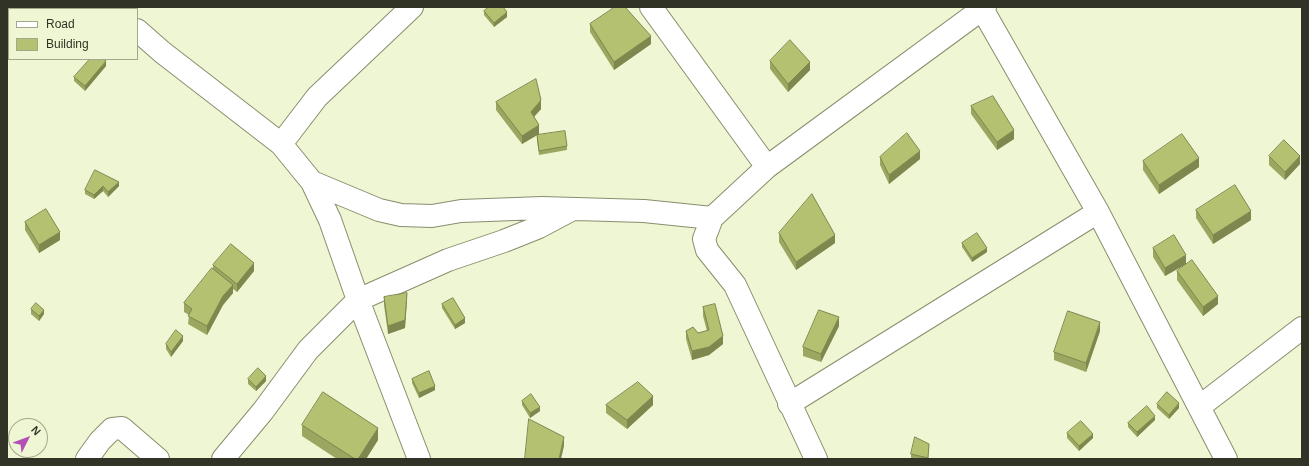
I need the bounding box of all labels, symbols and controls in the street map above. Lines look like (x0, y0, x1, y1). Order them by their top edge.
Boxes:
legend (8, 8, 138, 60)
text: Road (46, 17, 75, 31)
text: Building (46, 37, 89, 51)
north arrow (8, 418, 48, 458)
text: N (29, 424, 43, 438)

